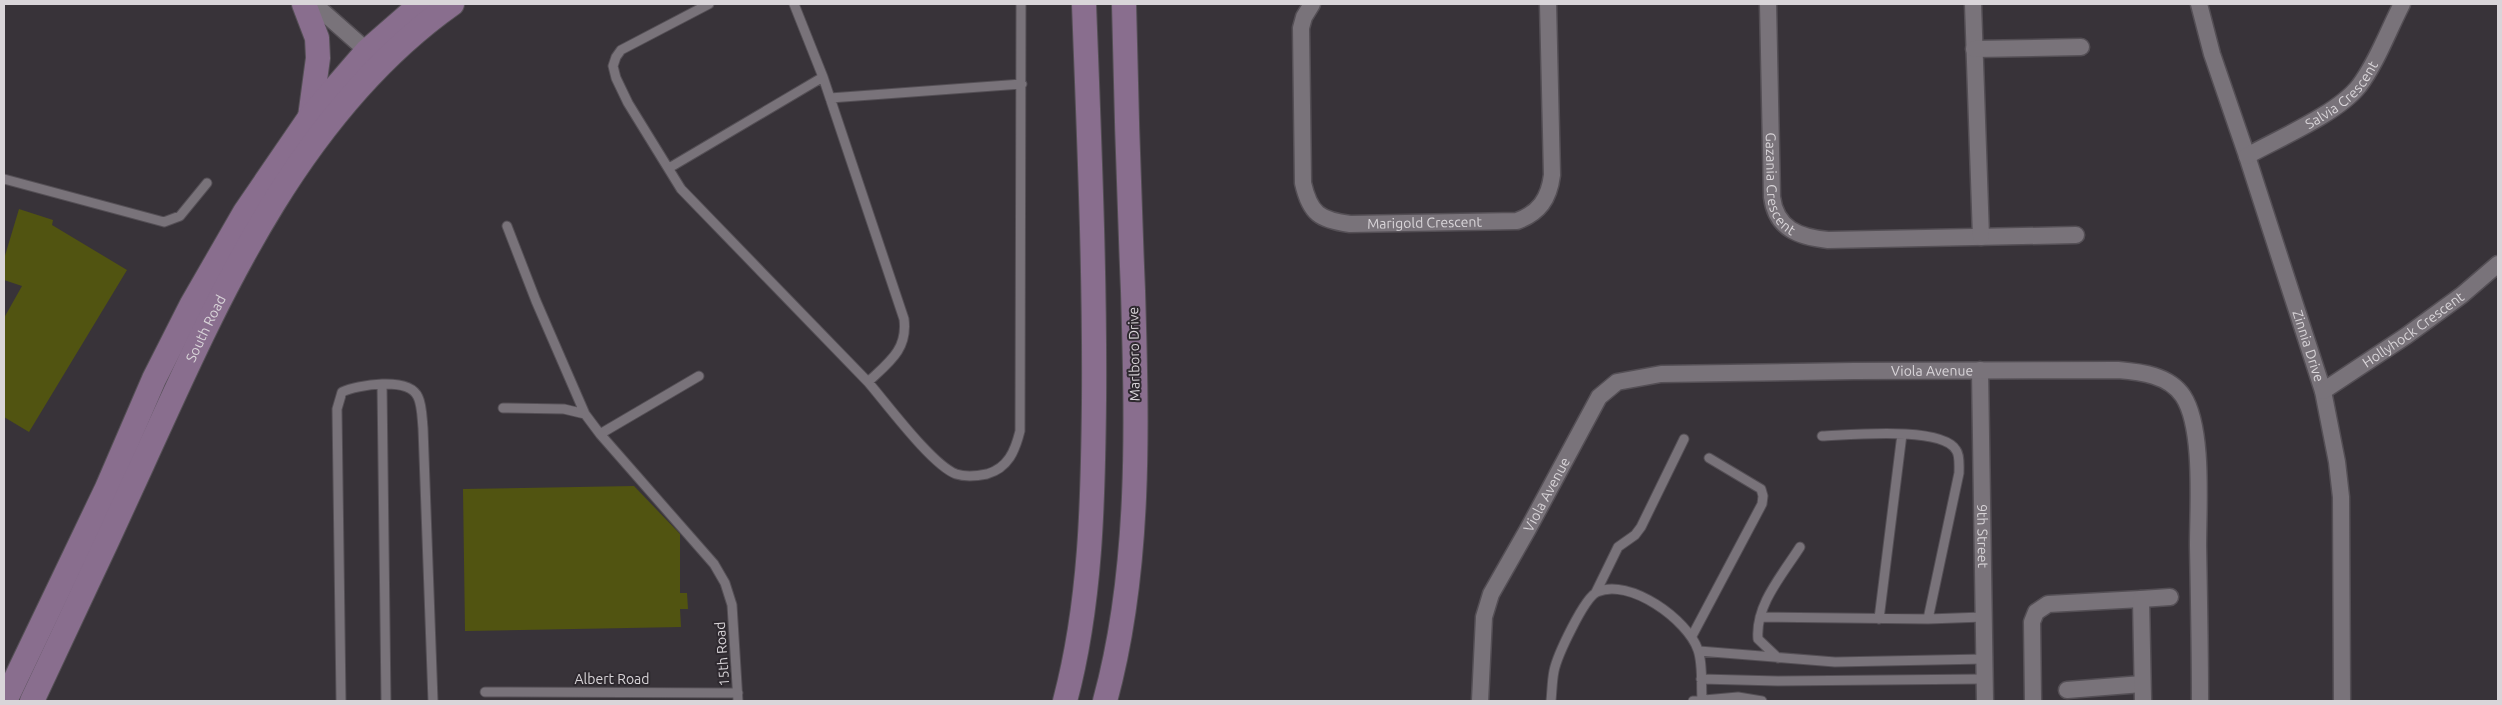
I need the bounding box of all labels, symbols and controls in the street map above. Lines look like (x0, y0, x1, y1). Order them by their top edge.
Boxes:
street label: Salvia Crescent (2302, 58, 2381, 132)
street label: Gazania Crescent (1763, 132, 1799, 239)
street label: Marigold Crescent (1367, 214, 1483, 232)
street label: Hollyhock Crescent (2359, 288, 2467, 371)
street label: South Road (182, 292, 229, 365)
street label: Marlboro Drive (1125, 307, 1143, 401)
street label: Zinnia Drive (2289, 308, 2327, 384)
street label: Viola Avenue (1891, 363, 1973, 379)
street label: Viola Avenue (1520, 455, 1573, 535)
street label: 9th Street (1974, 504, 1991, 568)
street label: 15th Road (712, 621, 732, 687)
street label: Albert Road (575, 671, 649, 687)

